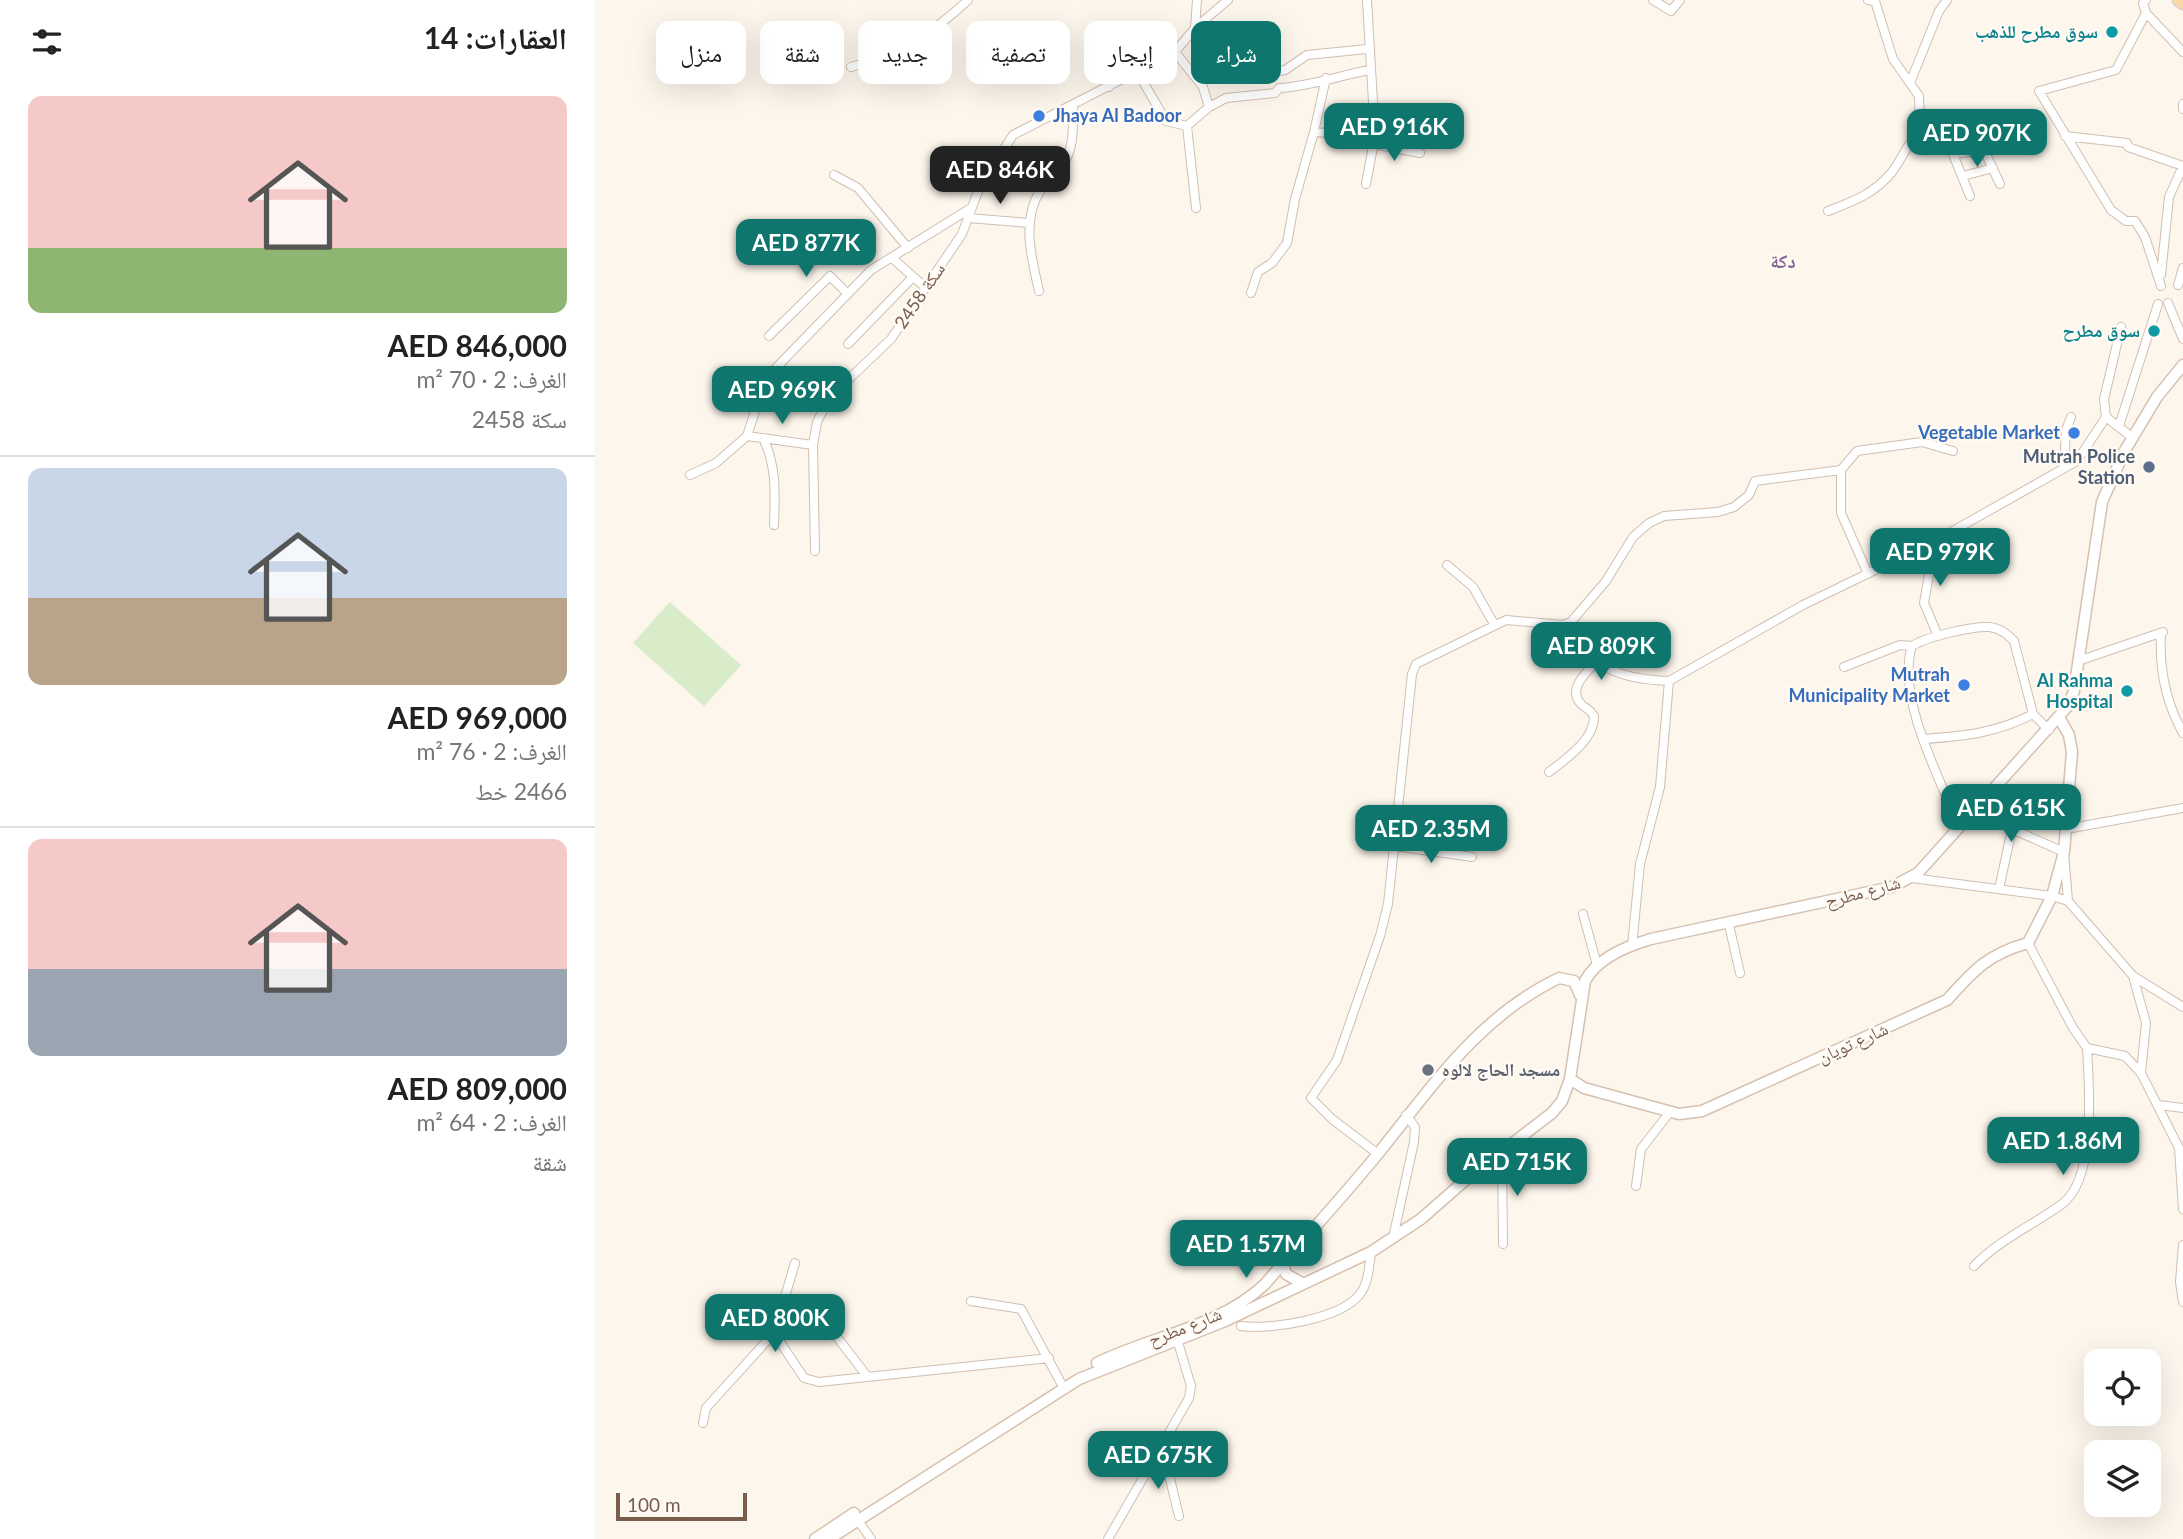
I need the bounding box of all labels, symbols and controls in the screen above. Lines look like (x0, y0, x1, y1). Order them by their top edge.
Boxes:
text: العقارات: 14 (424, 19, 567, 55)
place label: سوق مطرح للذهب (1975, 20, 2098, 43)
chip: منزل (656, 21, 746, 84)
chip: شقة (760, 21, 844, 84)
chip: جديد (858, 21, 952, 84)
chip: تصفية (966, 21, 1070, 84)
chip: إيجار (1084, 21, 1177, 84)
chip: شراء (1191, 21, 1281, 84)
icon: filters (28, 23, 66, 61)
marker: سوق مطرح للذهب (2104, 24, 2120, 40)
place label: Jhaya Al Badoor (1053, 104, 1182, 126)
pin: AED 916K (1322, 104, 1466, 163)
marker: Jhaya Al Badoor (1031, 108, 1047, 124)
pin: AED 907K (1905, 110, 2049, 169)
text: AED 916K (1340, 112, 1448, 140)
text: AED 907K (1923, 118, 2031, 146)
icon: home (235, 142, 361, 268)
pin: AED 846K (928, 146, 1072, 206)
text: AED 846K (946, 155, 1054, 183)
pin: AED 877K (734, 219, 878, 279)
text: AED 877K (752, 228, 860, 256)
district label: دكة (1770, 249, 1796, 272)
street label: سكة 2458 (889, 258, 949, 333)
place label: سوق مطرح (2062, 319, 2140, 342)
marker: سوق مطرح (2146, 323, 2162, 339)
text: AED 846,000 (387, 327, 567, 363)
text: الغرف: 2 · 70 m² (416, 365, 567, 393)
pin: AED 969K (710, 366, 854, 426)
text: AED 969K (728, 375, 836, 403)
text: سكة 2458 (472, 405, 567, 433)
place label: Vegetable Market (1917, 421, 2060, 443)
marker: Vegetable Market (2066, 425, 2082, 441)
place label: Mutrah Police Station (2023, 445, 2135, 488)
marker: Mutrah Police Station (2141, 459, 2157, 475)
icon: home (235, 514, 361, 640)
pin: AED 979K (1868, 528, 2012, 588)
text: AED 979K (1886, 537, 1994, 565)
pin: AED 809K (1529, 622, 1673, 682)
text: AED 809K (1547, 631, 1655, 659)
place label: Mutrah Municipality Market (1789, 663, 1950, 706)
place label: Al Rahma Hospital (2036, 669, 2113, 712)
marker: Mutrah Municipality Market (1956, 677, 1972, 693)
marker: Al Rahma Hospital (2119, 683, 2135, 699)
text: AED 969,000 (387, 699, 567, 735)
text: الغرف: 2 · 76 m² (416, 737, 567, 765)
text: 2466 خط (475, 777, 567, 805)
pin: AED 615K (1939, 784, 2083, 844)
text: AED 615K (1957, 793, 2065, 821)
pin: AED 2.35M (1351, 806, 1511, 865)
text: AED 2.35M (1371, 814, 1491, 842)
street label: شارع مطرح (1823, 870, 1903, 914)
icon: home (235, 885, 361, 1011)
street label: شارع تويان (1814, 1017, 1892, 1068)
place label: مسجد الحاج لالوه (1442, 1058, 1560, 1081)
marker: مسجد الحاج لالوه (1420, 1062, 1436, 1078)
text: AED 809,000 (387, 1070, 567, 1106)
text: الغرف: 2 · 64 m² (416, 1108, 567, 1136)
pin: AED 1.86M (1983, 1118, 2143, 1177)
text: AED 1.86M (2003, 1126, 2123, 1154)
pin: AED 715K (1445, 1138, 1589, 1198)
text: AED 715K (1463, 1147, 1571, 1175)
text: شقة (533, 1148, 567, 1176)
pin: AED 1.57M (1166, 1220, 1326, 1280)
text: AED 1.57M (1186, 1229, 1306, 1257)
pin: AED 800K (703, 1294, 847, 1354)
street label: شارع مطرح (1145, 1302, 1225, 1352)
text: AED 800K (721, 1303, 829, 1331)
map controls (2084, 1349, 2161, 1517)
button: locate (2084, 1349, 2161, 1426)
pin: AED 675K (1086, 1432, 1230, 1491)
text: AED 675K (1104, 1440, 1212, 1468)
button: layers (2084, 1440, 2161, 1517)
scale bar (616, 1490, 747, 1522)
text: 100 m (627, 1493, 681, 1516)

